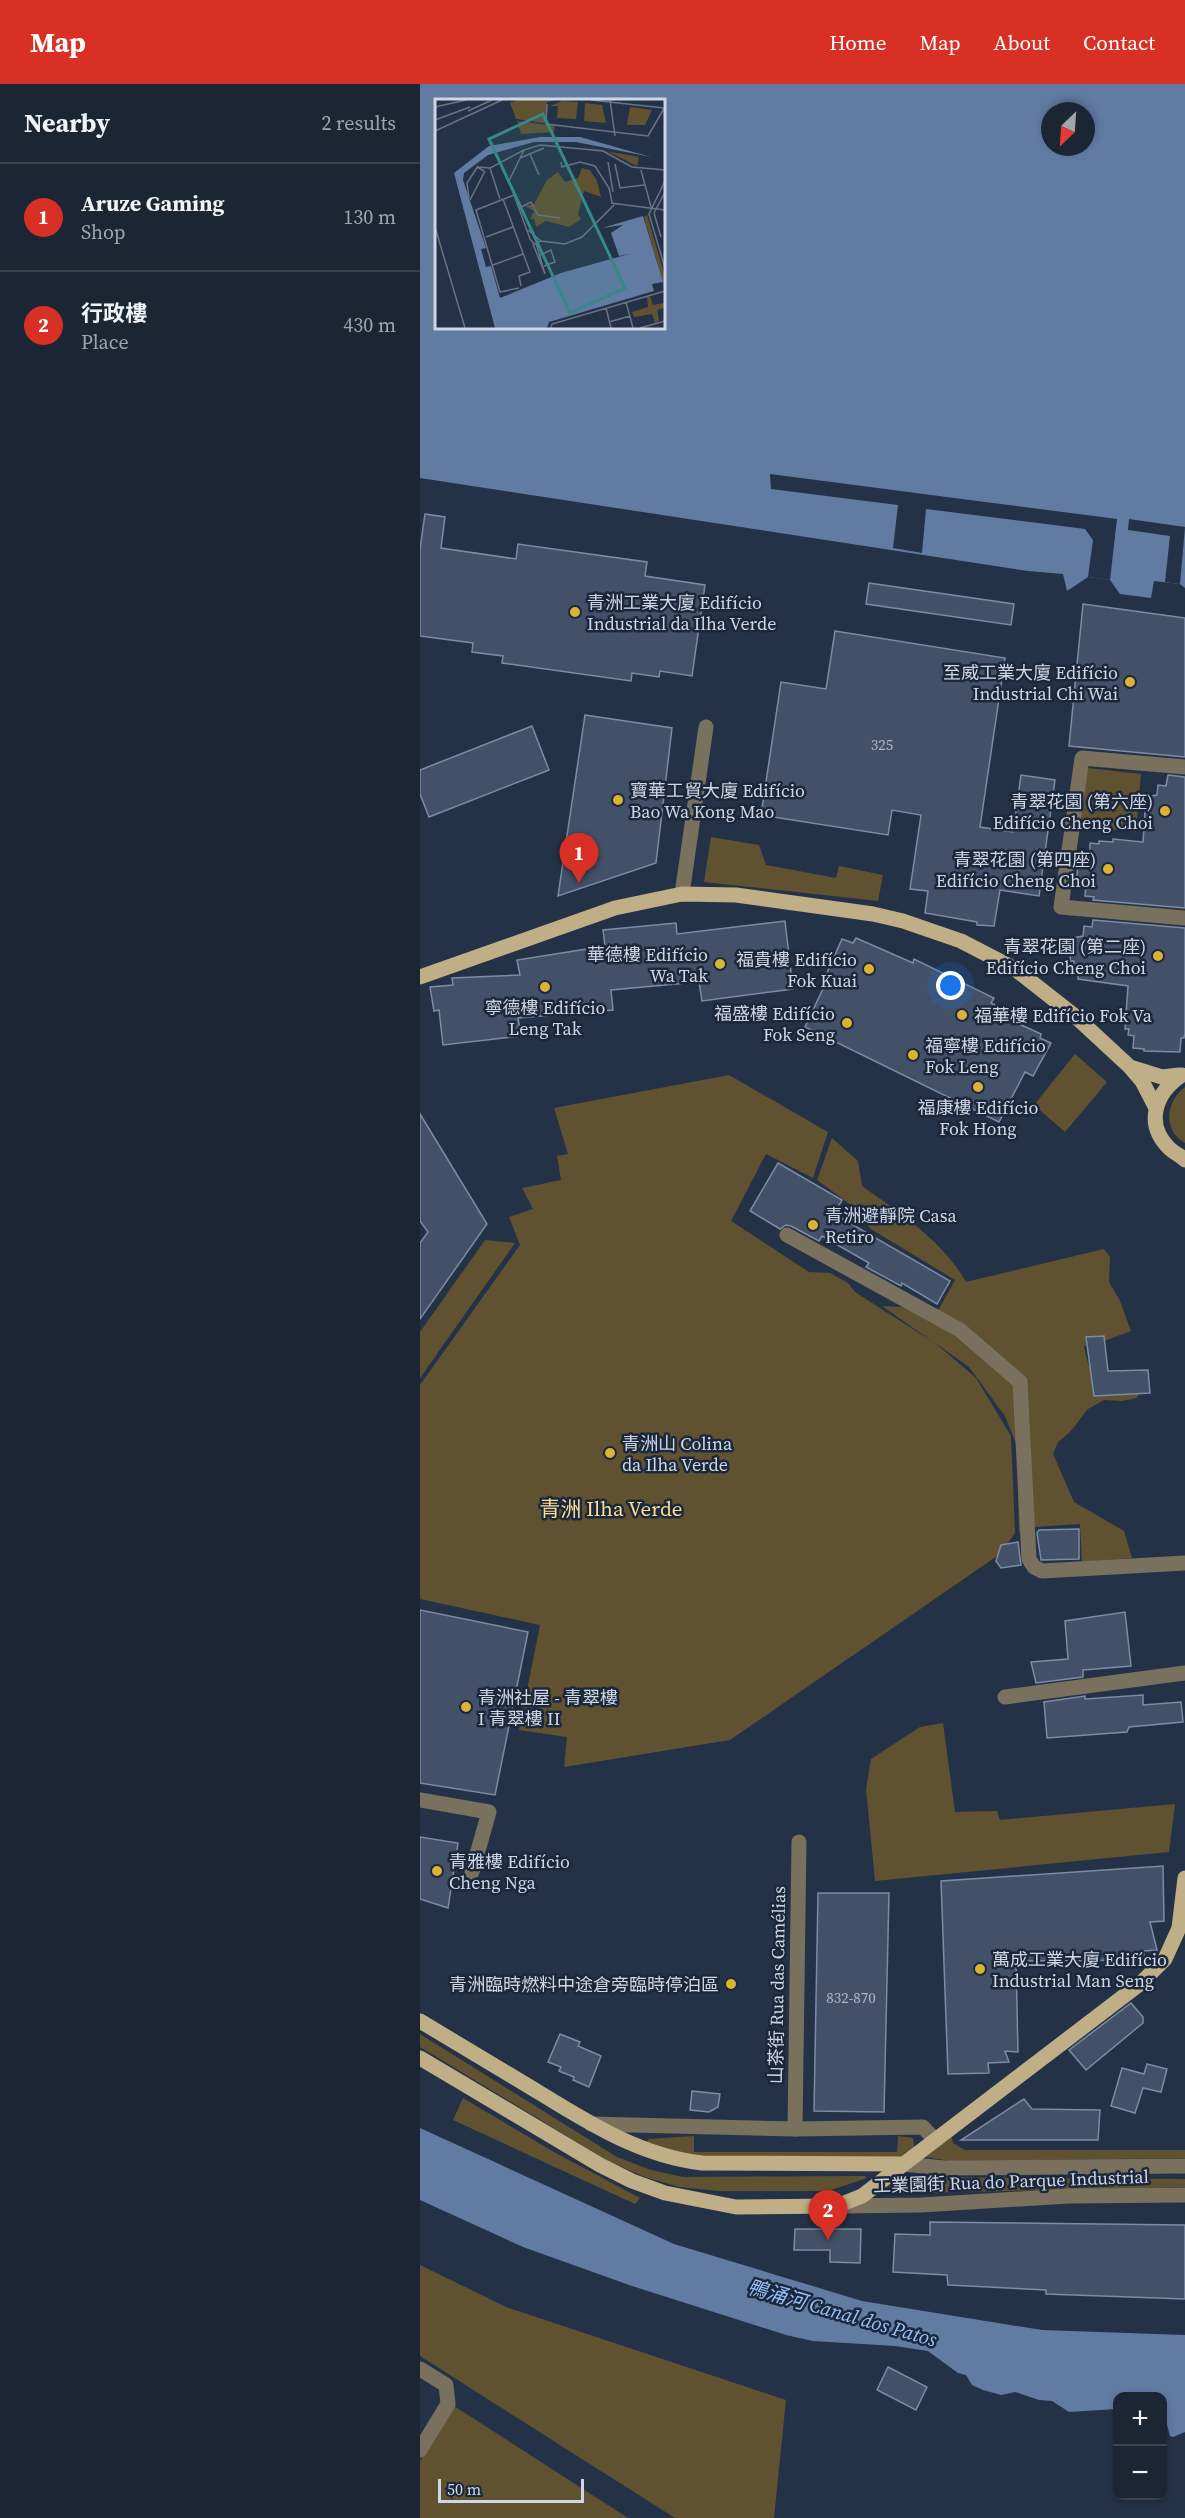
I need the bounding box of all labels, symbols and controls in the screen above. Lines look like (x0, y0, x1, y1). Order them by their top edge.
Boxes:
text: Map (30, 23, 86, 61)
text: Home (829, 28, 887, 57)
text: Map (920, 28, 961, 57)
text: About (994, 28, 1050, 57)
text: Contact (1083, 28, 1155, 57)
inset map (435, 99, 664, 328)
north arrow (1041, 102, 1095, 156)
text: Nearby (24, 105, 110, 141)
text: 2 results (321, 109, 396, 137)
text: Aruze Gaming (81, 188, 225, 218)
text: 1 (38, 203, 49, 231)
text: 130 m (343, 203, 396, 231)
text: Shop (81, 218, 126, 246)
text: 行政樓 (81, 298, 147, 328)
text: 2 (38, 311, 49, 339)
text: 430 m (343, 311, 396, 339)
text: Place (81, 328, 129, 356)
place label: 青洲工業大廈 Edifício Industrial da Ilha Verde (587, 590, 776, 636)
marker: 青洲工業大廈 Edifício Industrial da Ilha Verde (568, 605, 582, 619)
place label: 至威工業大廈 Edifício Industrial Chi Wai (943, 660, 1118, 706)
marker: 至威工業大廈 Edifício Industrial Chi Wai (1123, 675, 1137, 689)
house number: 325 (871, 734, 893, 755)
place label: 寶華工貿大廈 Edifício Bao Wa Kong Mao (630, 778, 805, 824)
place label: 青翠花園 (第六座) Edifício Cheng Choi (993, 789, 1153, 835)
marker: 寶華工貿大廈 Edifício Bao Wa Kong Mao (611, 793, 625, 807)
marker: 青翠花園 (第六座) Edifício Cheng Choi (1158, 804, 1172, 818)
pin: 1 (560, 834, 598, 883)
place label: 青翠花園 (第四座) Edifício Cheng Choi (936, 847, 1096, 893)
marker: 青翠花園 (第四座) Edifício Cheng Choi (1101, 862, 1115, 876)
place label: 青翠花園 (第二座) Edifício Cheng Choi (986, 934, 1146, 980)
place label: 華德樓 Edifício Wa Tak (587, 942, 708, 988)
place label: 福貴樓 Edifício Fok Kuai (736, 947, 857, 993)
marker: 青翠花園 (第二座) Edifício Cheng Choi (1151, 949, 1165, 963)
marker: 華德樓 Edifício Wa Tak (713, 957, 727, 971)
marker: 福貴樓 Edifício Fok Kuai (862, 962, 876, 976)
your location (936, 971, 965, 1000)
marker: 寧德樓 Edifício Leng Tak (538, 980, 552, 994)
place label: 寧德樓 Edifício Leng Tak (485, 995, 606, 1041)
place label: 福盛樓 Edifício Fok Seng (714, 1001, 835, 1047)
place label: 福華樓 Edifício Fok Va (974, 1003, 1153, 1028)
marker: 福華樓 Edifício Fok Va (955, 1008, 969, 1022)
marker: 福盛樓 Edifício Fok Seng (840, 1016, 854, 1030)
place label: 福寧樓 Edifício Fok Leng (925, 1033, 1046, 1079)
marker: 福寧樓 Edifício Fok Leng (906, 1048, 920, 1062)
marker: 福康樓 Edifício Fok Hong (971, 1080, 985, 1094)
place label: 福康樓 Edifício Fok Hong (918, 1095, 1039, 1141)
place label: 青洲避靜院 Casa Retiro (825, 1203, 958, 1249)
marker: 青洲避靜院 Casa Retiro (806, 1218, 820, 1232)
place label: 青洲山 Colina da Ilha Verde (622, 1431, 733, 1477)
marker: 青洲山 Colina da Ilha Verde (603, 1446, 617, 1460)
district label: 青洲 Ilha Verde (539, 1494, 683, 1523)
place label: 青洲社屋 - 青翠樓 I 青翠樓 II (478, 1685, 618, 1731)
marker: 青洲社屋 - 青翠樓 I 青翠樓 II (459, 1700, 473, 1714)
place label: 青雅樓 Edifício Cheng Nga (449, 1849, 570, 1895)
marker: 青雅樓 Edifício Cheng Nga (430, 1864, 444, 1878)
street label: 山茶街 Rua das Camélias (763, 1886, 791, 2084)
place label: 萬成工業大廈 Edifício Industrial Man Seng (992, 1947, 1167, 1993)
marker: 萬成工業大廈 Edifício Industrial Man Seng (973, 1962, 987, 1976)
place label: 青洲臨時燃料中途倉旁臨時停泊區 (449, 1972, 719, 1997)
marker: 青洲臨時燃料中途倉旁臨時停泊區 (724, 1977, 738, 1991)
house number: 832-870 (826, 1987, 876, 2008)
street label: 工業園街 Rua do Parque Industrial (873, 2164, 1149, 2198)
pin: 2 (808, 2190, 848, 2240)
water label: 鴨涌河 Canal dos Patos (744, 2273, 941, 2354)
map controls (1113, 2392, 1167, 2500)
button: + (1113, 2392, 1167, 2446)
button: − (1113, 2446, 1167, 2500)
scale bar (438, 2476, 584, 2504)
text: 50 m (447, 2478, 481, 2500)

